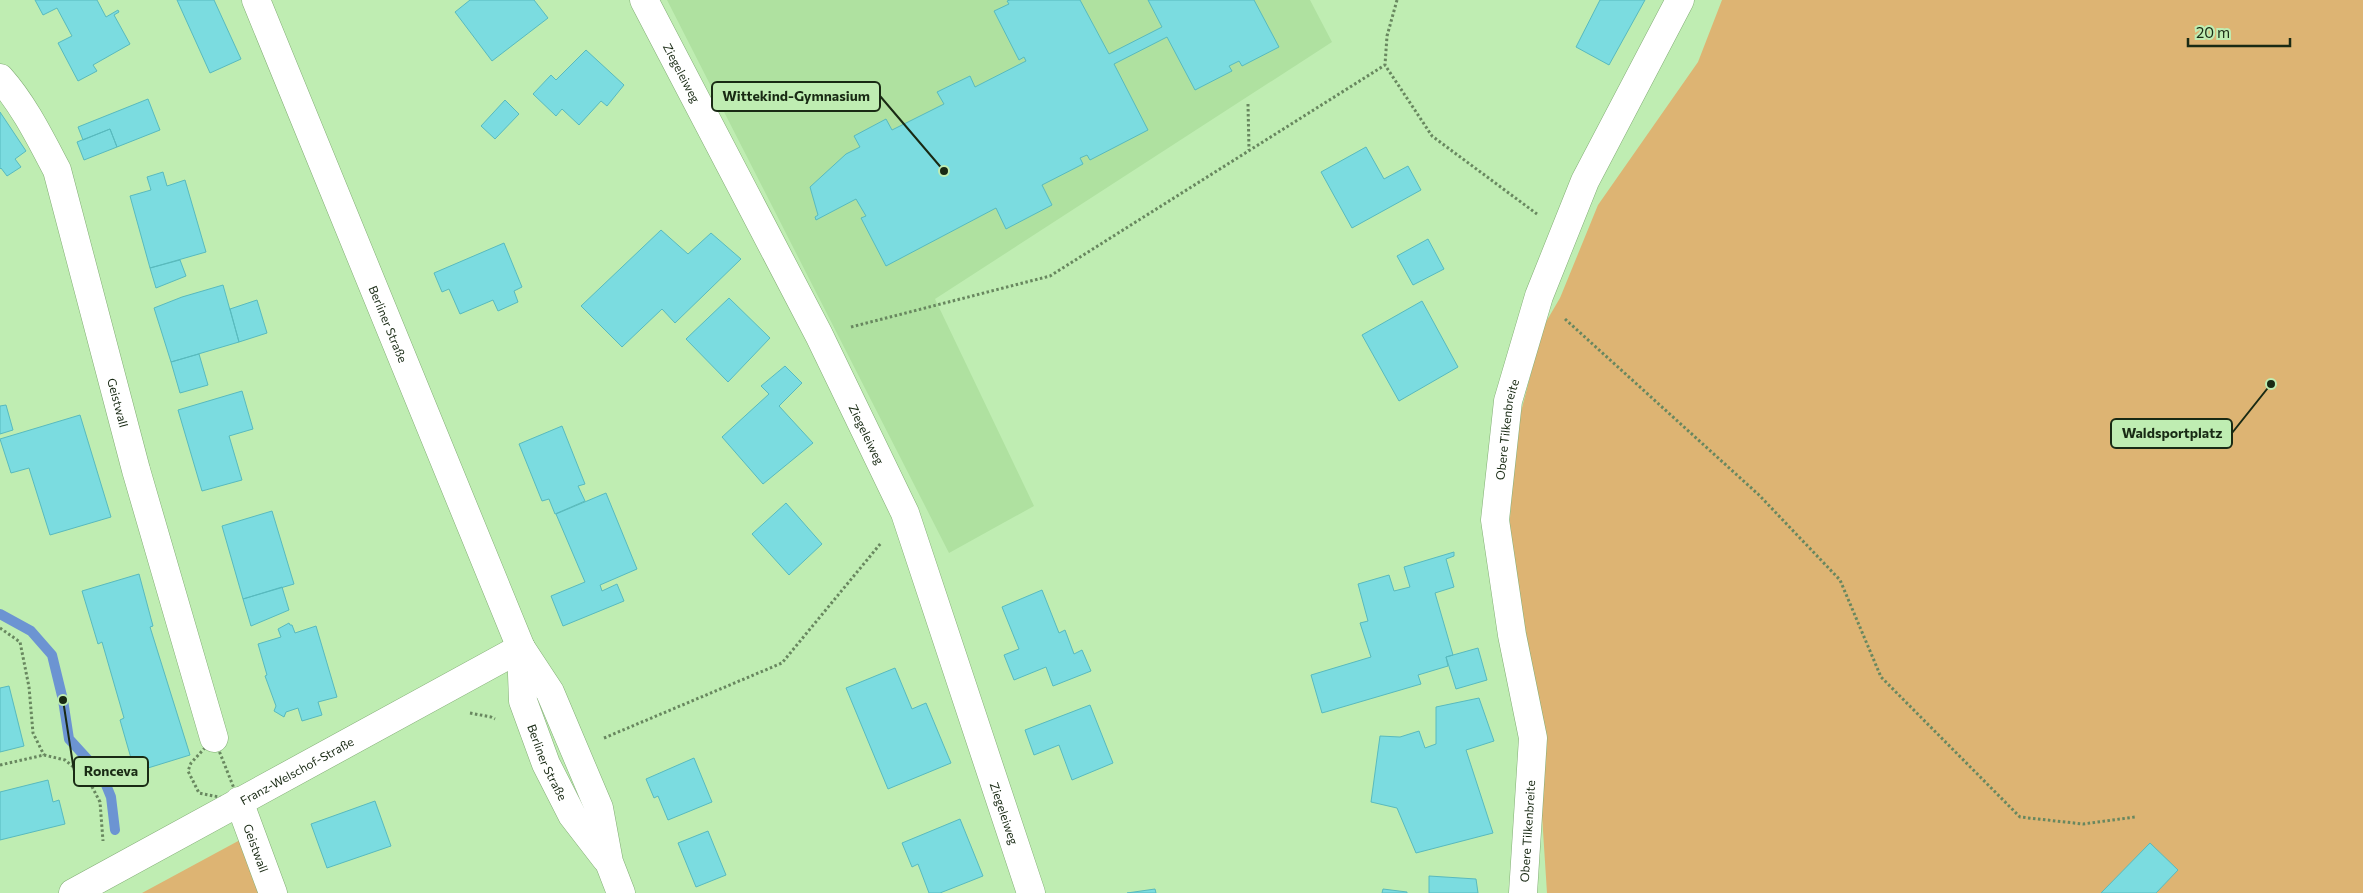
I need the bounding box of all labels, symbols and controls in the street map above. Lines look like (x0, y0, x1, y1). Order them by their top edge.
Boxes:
scale bar (2188, 15, 2290, 47)
text: 20 m (2196, 23, 2230, 41)
street label: Ziegeleiweg (661, 41, 703, 105)
callout: Wittekind-Gymnasium (712, 82, 880, 111)
text: Wittekind-Gymnasium (722, 87, 870, 104)
street label: Berliner Straße (367, 283, 410, 364)
street label: Geistwall (105, 376, 131, 429)
street label: Obere Tilkenbreite (1492, 377, 1521, 481)
street label: Ziegeleiweg (846, 402, 888, 467)
callout: Waldsportplatz (2111, 419, 2232, 448)
text: Waldsportplatz (2122, 424, 2222, 441)
street label: Berliner Straße (525, 722, 570, 803)
street label: Franz-Welschof-Straße (238, 734, 356, 807)
callout: Ronceva (74, 757, 148, 786)
text: Ronceva (84, 762, 138, 779)
street label: Ziegeleiweg (988, 780, 1022, 847)
street label: Obere Tilkenbreite (1517, 780, 1537, 883)
street label: Geistwall (241, 822, 272, 874)

